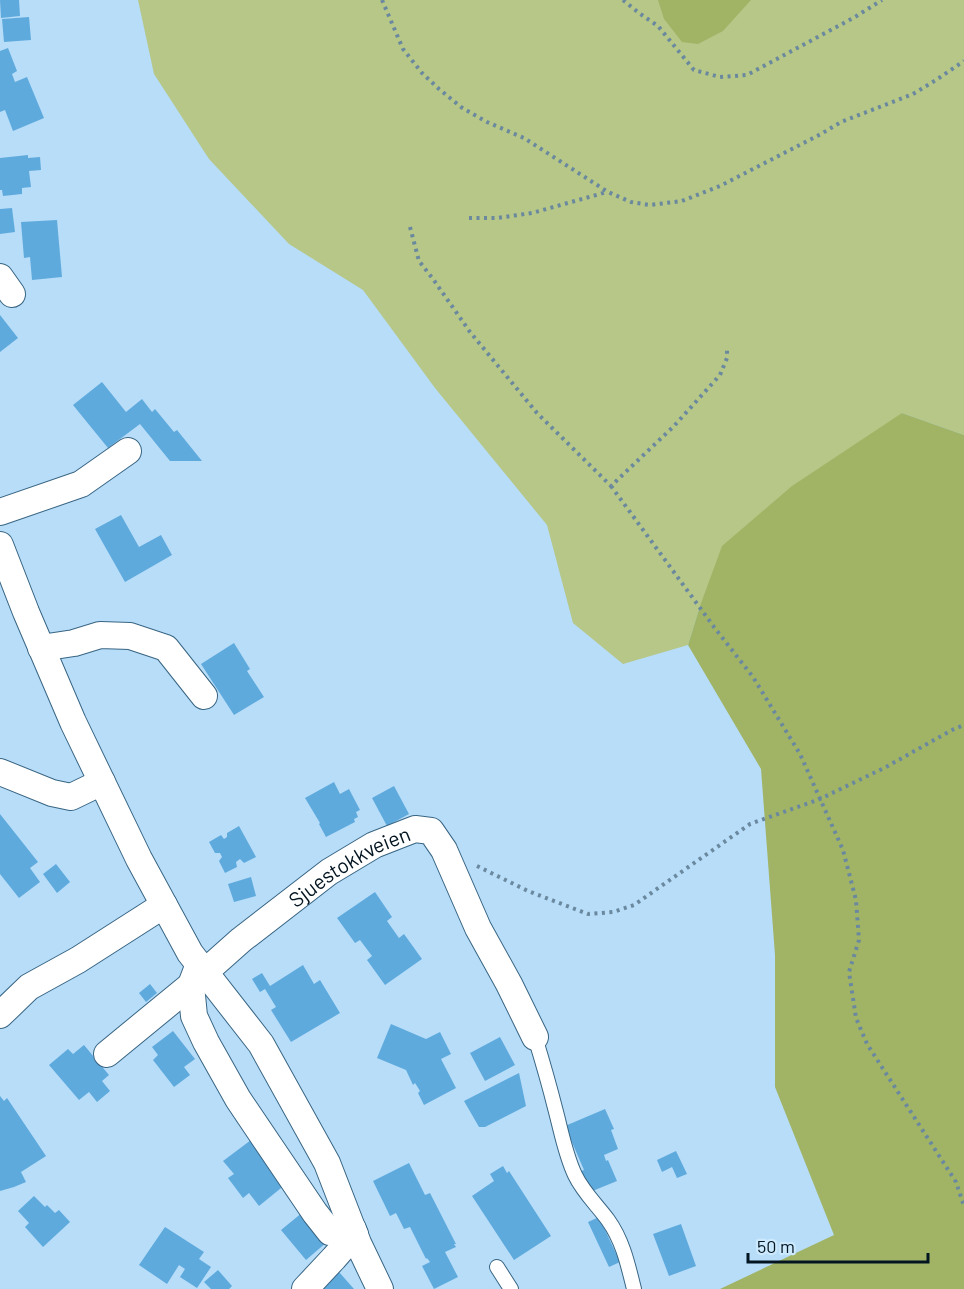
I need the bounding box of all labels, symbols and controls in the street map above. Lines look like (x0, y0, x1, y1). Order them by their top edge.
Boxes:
street label: Sjuestokkveien (283, 820, 413, 912)
scale bar (748, 1226, 928, 1264)
text: 50 m (757, 1235, 795, 1257)

